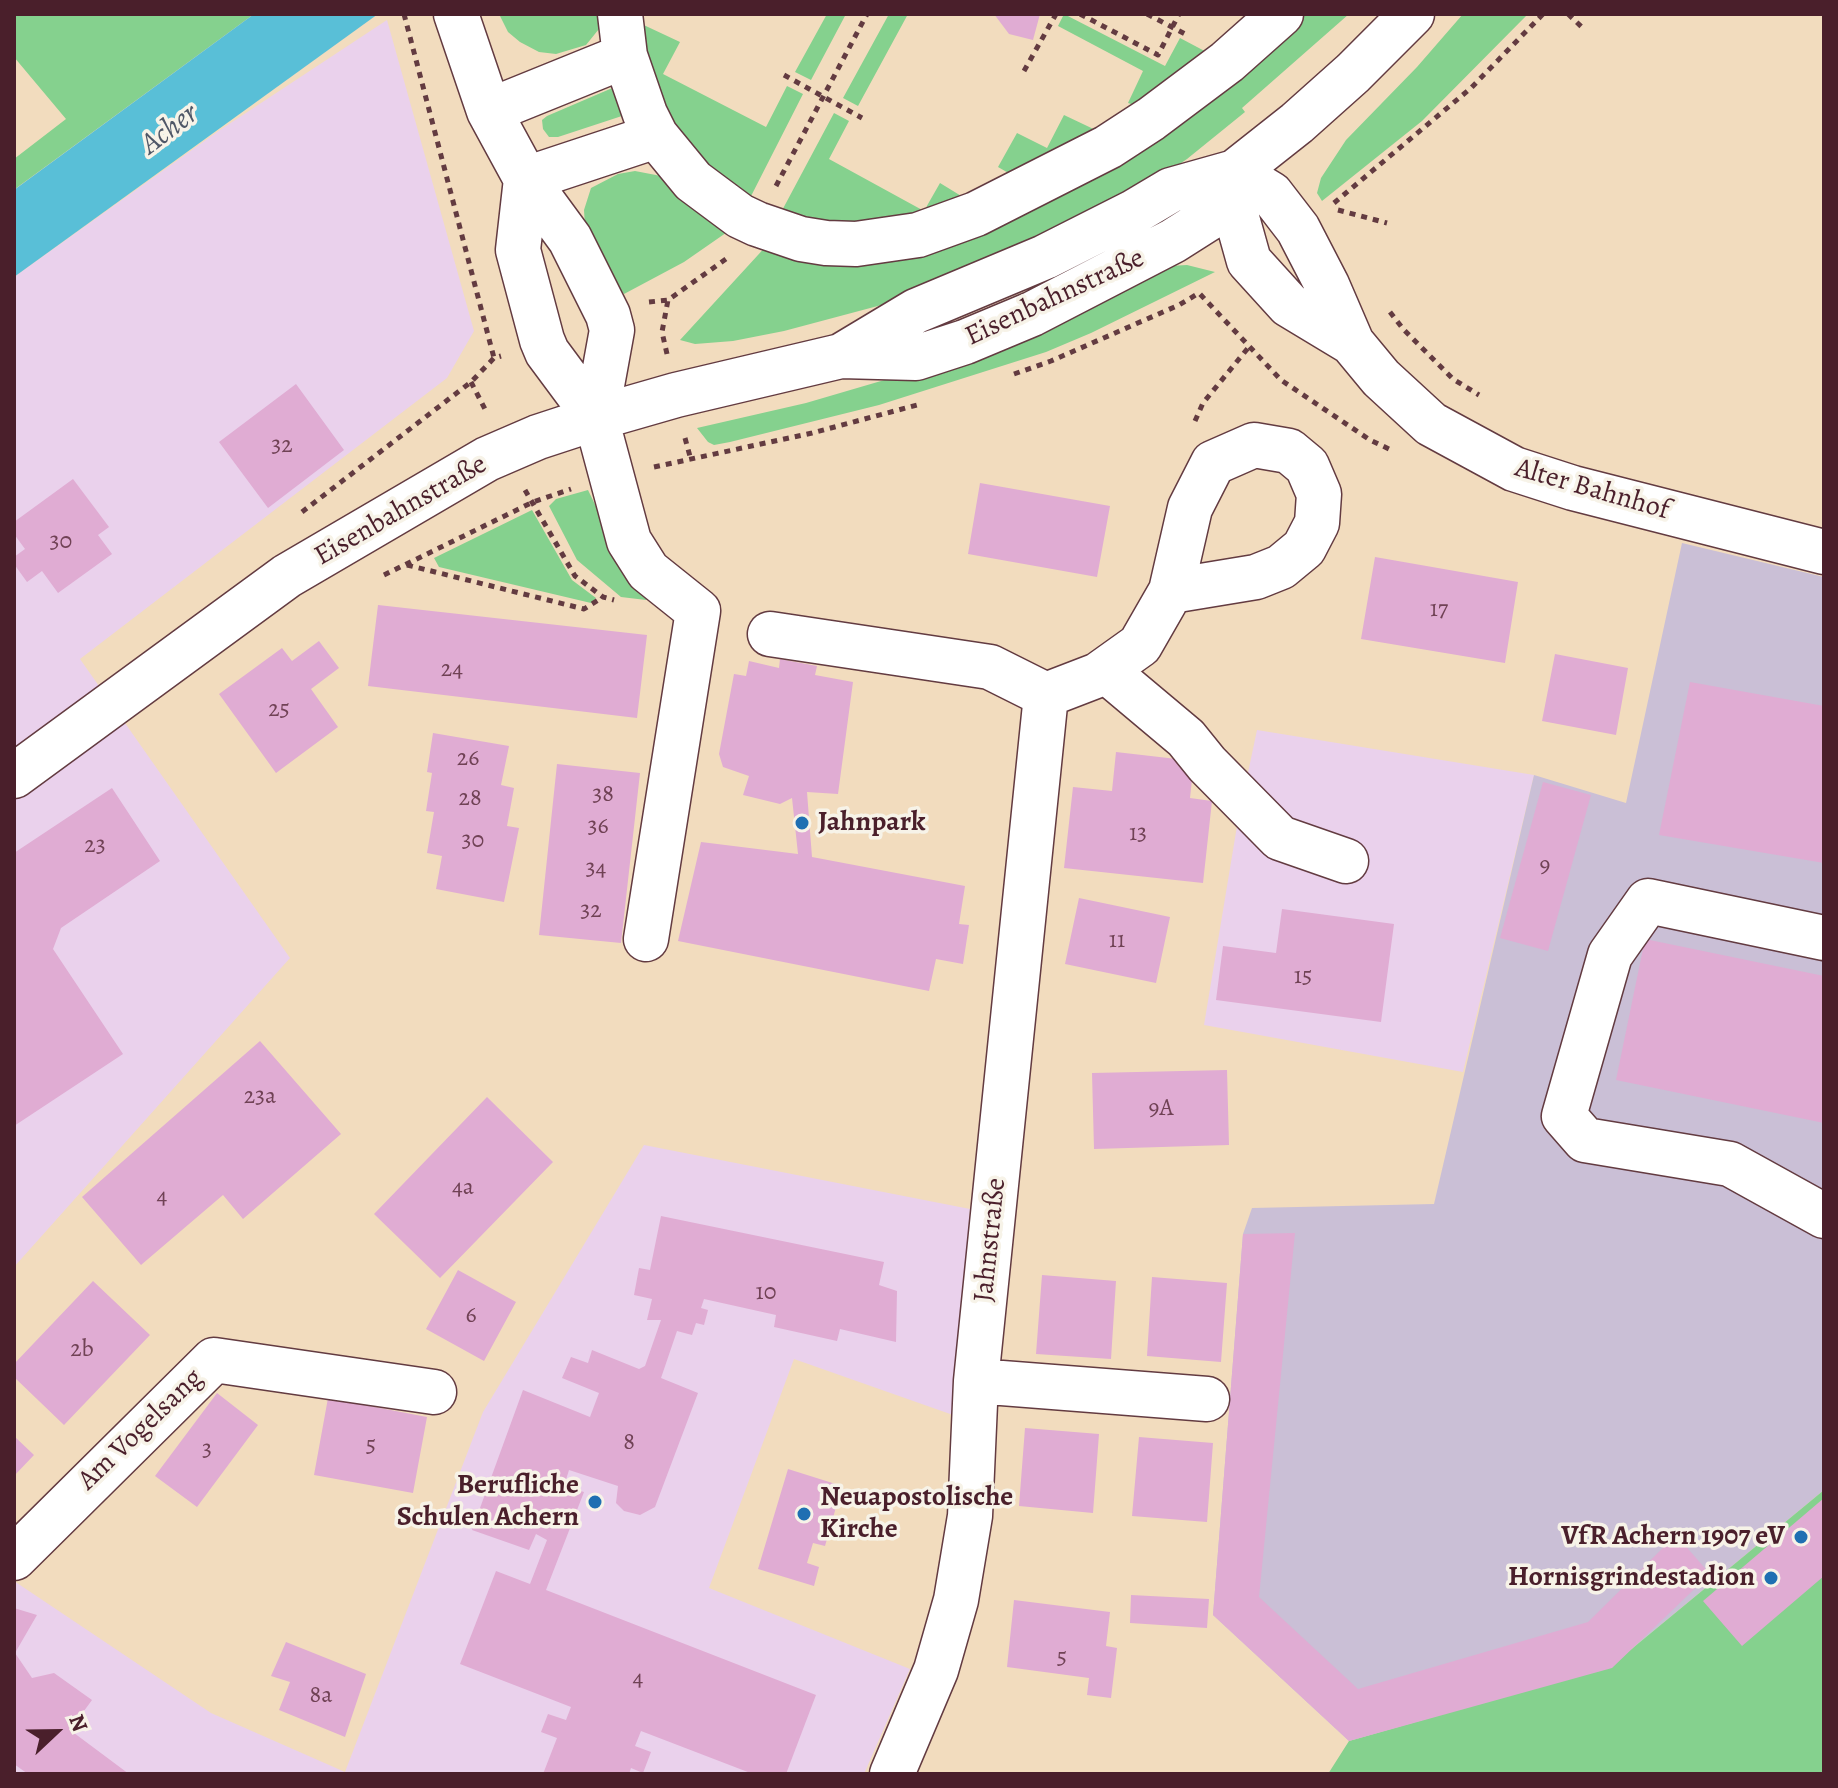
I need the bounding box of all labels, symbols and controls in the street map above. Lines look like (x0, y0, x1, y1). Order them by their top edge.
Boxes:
water label: Acher (134, 97, 206, 163)
street label: Eisenbahnstraße (960, 242, 1150, 354)
house number: 32 (271, 432, 293, 460)
street label: Eisenbahnstraße (309, 448, 493, 574)
street label: Alter Bahnhof (1511, 452, 1673, 528)
house number: 30 (50, 528, 72, 556)
house number: 17 (1430, 596, 1448, 624)
house number: 24 (441, 656, 463, 684)
house number: 25 (268, 696, 290, 724)
house number: 26 (457, 745, 479, 773)
house number: 38 (592, 781, 614, 809)
house number: 28 (458, 785, 482, 813)
place label: Jahnpark (818, 806, 925, 840)
house number: 36 (587, 813, 609, 841)
marker: Jahnpark (793, 814, 811, 832)
house number: 13 (1129, 820, 1147, 848)
house number: 30 (462, 827, 484, 855)
house number: 23 (84, 832, 106, 860)
house number: 9 (1540, 852, 1550, 880)
house number: 34 (586, 855, 606, 883)
house number: 32 (580, 897, 602, 925)
house number: 11 (1109, 927, 1125, 955)
house number: 15 (1294, 963, 1312, 991)
house number: 23a (244, 1083, 276, 1111)
house number: 9A (1149, 1095, 1173, 1123)
house number: 4a (452, 1174, 474, 1202)
street label: Jahnstraße (968, 1176, 1014, 1304)
house number: 4 (157, 1183, 167, 1211)
house number: 10 (756, 1279, 776, 1307)
house number: 6 (465, 1302, 477, 1330)
house number: 2b (70, 1336, 94, 1364)
street label: Am Vogelsang (72, 1362, 210, 1498)
house number: 8 (623, 1429, 635, 1457)
house number: 5 (366, 1432, 376, 1460)
house number: 3 (202, 1436, 212, 1464)
place label: Berufliche Schulen Achern (397, 1469, 579, 1535)
place label: Neuapostolische Kirche (820, 1481, 1013, 1547)
marker: Berufliche Schulen Achern (586, 1493, 604, 1511)
marker: Neuapostolische Kirche (795, 1505, 813, 1523)
place label: VfR Achern 1907 eV (1561, 1520, 1785, 1554)
marker: VfR Achern 1907 eV (1792, 1528, 1810, 1546)
place label: Hornisgrindestadion (1508, 1561, 1755, 1595)
marker: Hornisgrindestadion (1762, 1569, 1780, 1587)
house number: 5 (1057, 1644, 1067, 1672)
house number: 4 (633, 1665, 643, 1693)
house number: 8a (310, 1682, 332, 1710)
north arrow (16, 1692, 96, 1772)
text: N (61, 1710, 95, 1736)

